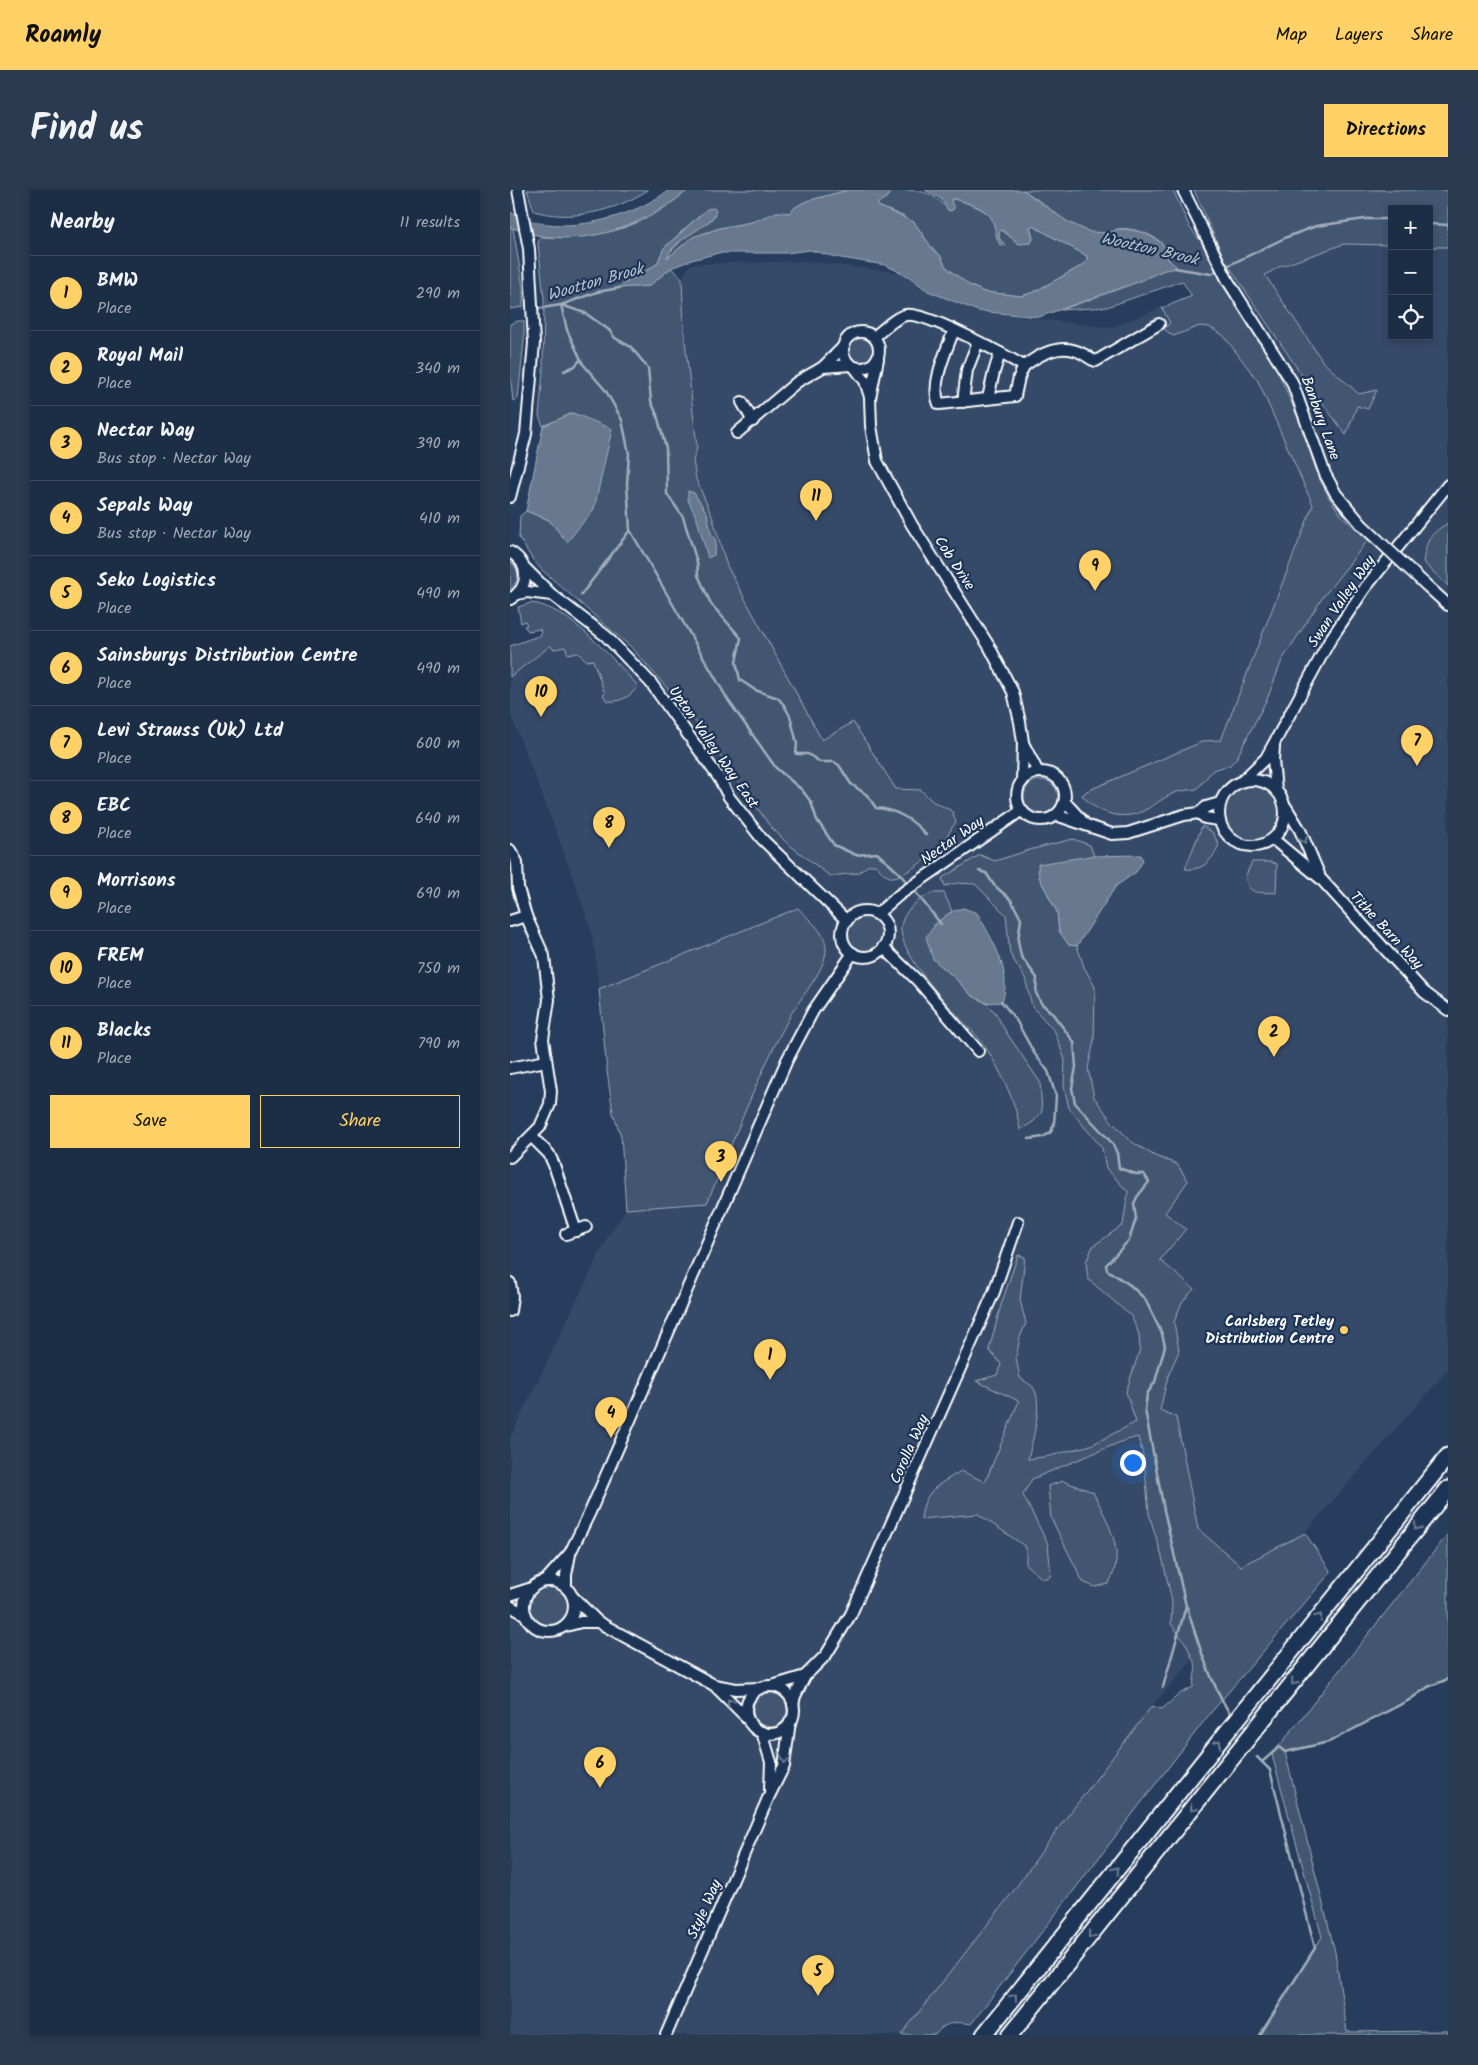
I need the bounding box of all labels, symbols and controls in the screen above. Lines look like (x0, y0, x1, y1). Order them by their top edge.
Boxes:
text: Roamly (25, 16, 101, 55)
text: Map (1276, 21, 1307, 50)
text: Layers (1335, 21, 1383, 50)
text: Share (1411, 21, 1453, 50)
text: Find us (30, 102, 143, 158)
button: Directions (1324, 104, 1448, 157)
map controls (1388, 205, 1433, 340)
button: + (1388, 205, 1433, 250)
text: Nearby (50, 206, 115, 239)
text: 11 results (400, 210, 460, 235)
water label: Wootton Brook (1099, 226, 1203, 273)
button: − (1388, 250, 1433, 295)
water label: Wootton Brook (544, 256, 649, 308)
text: BMW (97, 266, 138, 296)
text: 1 (64, 281, 68, 306)
text: 290 m (416, 281, 460, 306)
button: locate (1388, 295, 1433, 340)
text: Place (97, 296, 131, 321)
text: Royal Mail (97, 341, 183, 371)
text: 2 (61, 356, 71, 381)
text: 340 m (415, 356, 460, 381)
text: Place (97, 371, 131, 396)
street label: Banbury Lane (1294, 373, 1346, 464)
text: Nectar Way (97, 416, 195, 446)
text: 3 (62, 431, 70, 456)
text: 390 m (416, 431, 460, 456)
text: Bus stop · Nectar Way (97, 446, 251, 471)
pin: 11 (800, 480, 832, 521)
text: Sepals Way (97, 491, 192, 521)
text: 4 (62, 506, 70, 531)
text: 410 m (419, 506, 460, 531)
text: Bus stop · Nectar Way (97, 521, 251, 546)
street label: Cob Drive (927, 531, 981, 596)
pin: 9 (1079, 550, 1111, 591)
street label: Swan Valley Way (1302, 550, 1382, 653)
text: Seko Logistics (97, 566, 216, 596)
text: 5 (62, 581, 70, 606)
text: 490 m (416, 581, 460, 606)
text: Place (97, 596, 131, 621)
text: Sainsburys Distribution Centre (97, 641, 358, 671)
text: 6 (62, 656, 70, 681)
text: 490 m (416, 656, 460, 681)
text: Place (97, 671, 131, 696)
pin: 10 (525, 676, 557, 717)
street label: Upton Valley Way East (662, 681, 765, 814)
text: Levi Strauss (Uk) Ltd (97, 716, 283, 746)
pin: 7 (1401, 725, 1433, 766)
text: 7 (62, 731, 70, 756)
text: 600 m (416, 731, 460, 756)
text: Place (97, 746, 131, 771)
text: EBC (97, 791, 131, 821)
text: 8 (61, 806, 71, 831)
text: 640 m (415, 806, 460, 831)
pin: 8 (593, 807, 625, 848)
street label: Nectar Way (916, 809, 990, 872)
text: Place (97, 821, 131, 846)
one-way arrow (1299, 836, 1309, 844)
text: Morrisons (97, 866, 176, 896)
text: 9 (62, 881, 70, 906)
text: 690 m (416, 881, 460, 906)
street label: Tithe Barn Way (1344, 886, 1430, 976)
text: Place (97, 896, 131, 921)
text: FREM (97, 941, 144, 971)
text: 10 (59, 956, 73, 981)
text: 750 m (417, 956, 460, 981)
text: Place (97, 971, 131, 996)
text: Blacks (97, 1016, 151, 1046)
pin: 2 (1258, 1016, 1290, 1057)
text: 11 (61, 1031, 71, 1056)
text: 790 m (418, 1031, 460, 1056)
text: Place (97, 1046, 131, 1071)
button: Save (50, 1095, 250, 1148)
button: Share (260, 1095, 460, 1148)
pin: 3 (705, 1141, 737, 1182)
place label: Carlsberg Tetley Distribution Centre (1205, 1310, 1335, 1351)
marker: Carlsberg Tetley Distribution Centre (1338, 1324, 1350, 1336)
pin: 1 (754, 1339, 786, 1380)
pin: 4 (595, 1397, 627, 1438)
street label: Corolla Way (884, 1410, 936, 1488)
your location (1120, 1450, 1146, 1476)
one-way arrow (1414, 1522, 1423, 1531)
one-way arrow (1314, 1613, 1323, 1622)
one-way arrow (1292, 1676, 1300, 1685)
one-way arrow (727, 1699, 736, 1708)
one-way arrow (1212, 1740, 1221, 1749)
pin: 6 (584, 1747, 616, 1788)
one-way arrow (780, 1755, 790, 1764)
one-way arrow (1189, 1803, 1198, 1812)
one-way arrow (1111, 1867, 1119, 1876)
street label: Style Way (681, 1875, 729, 1943)
one-way arrow (1088, 1929, 1096, 1938)
pin: 5 (802, 1955, 834, 1996)
one-way arrow (1009, 1994, 1017, 2003)

